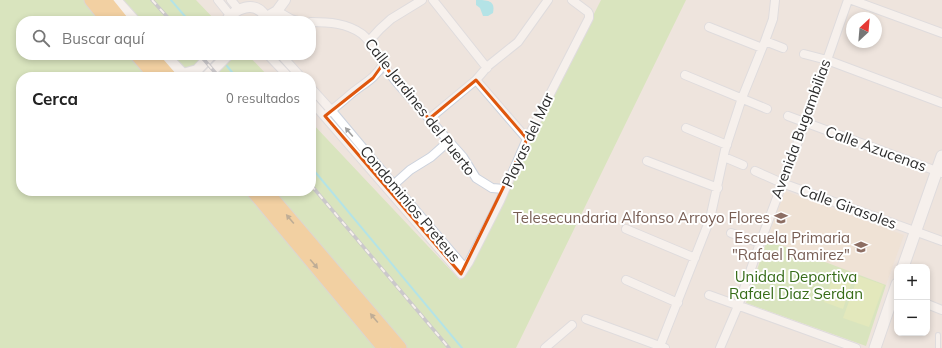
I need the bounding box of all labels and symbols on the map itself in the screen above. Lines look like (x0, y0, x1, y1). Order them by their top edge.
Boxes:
north arrow (846, 12, 882, 48)
street label: Calle Jardines del Puerto (361, 34, 480, 179)
street label: Avenida Bugambilias (766, 56, 835, 201)
street label: Playas del Mar (497, 89, 558, 190)
street label: Calle Azucenas (823, 121, 929, 176)
one-way arrow (345, 126, 354, 137)
street label: Condominios Preteus (356, 142, 465, 266)
street label: Calle Girasoles (797, 180, 899, 233)
place label: Telesecundaria Alfonso Arroyo Flores (513, 208, 770, 227)
school or university icon: Telesecundaria Alfonso Arroyo Flores (773, 210, 789, 226)
one-way arrow (286, 214, 295, 224)
place label: Escuela Primaria "Rafael Ramirez" (732, 228, 850, 264)
school or university icon: Escuela Primaria "Rafael Ramirez" (853, 239, 869, 255)
one-way arrow (309, 258, 318, 269)
park label: Unidad Deportiva Rafael Diaz Serdan (729, 267, 863, 303)
one-way arrow (370, 313, 379, 324)

